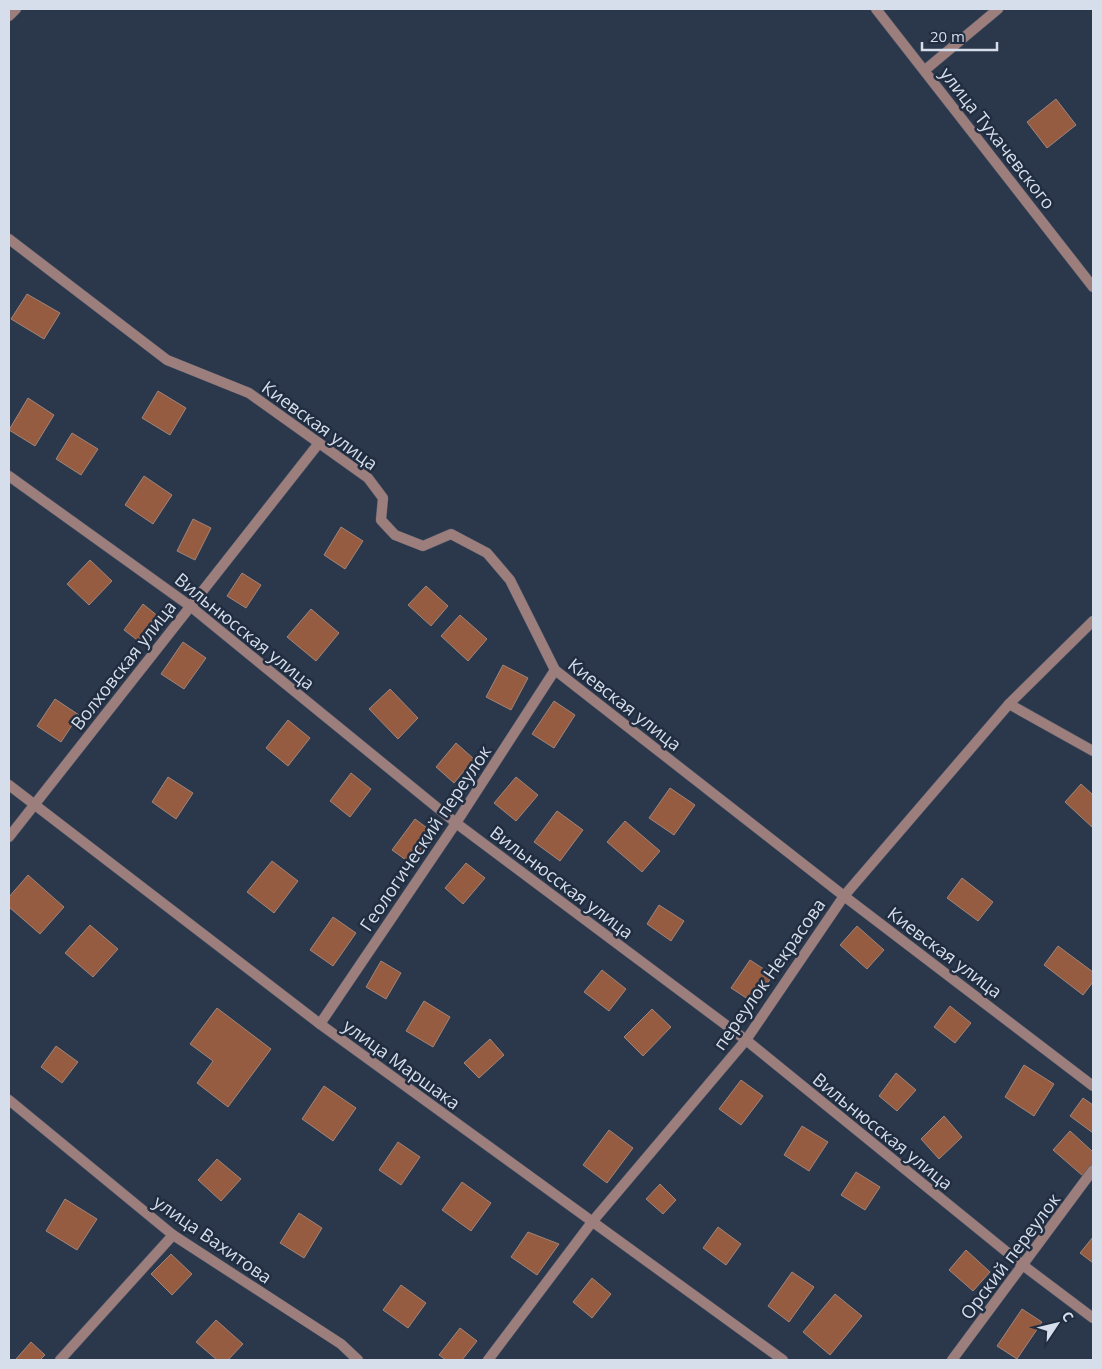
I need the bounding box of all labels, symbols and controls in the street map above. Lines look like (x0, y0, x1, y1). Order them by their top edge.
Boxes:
scale bar (922, 20, 997, 52)
text: 20 m (930, 26, 965, 46)
street label: улица Тухачевского (935, 62, 1061, 214)
street label: Киевская улица (257, 375, 383, 475)
street label: Вильнюсская улица (170, 567, 320, 695)
street label: Волховская улица (65, 595, 181, 735)
street label: Киевская улица (563, 652, 687, 756)
street label: Геологический переулок (354, 740, 497, 935)
street label: Вильнюсская улица (485, 820, 639, 944)
street label: переулок Некрасова (708, 893, 830, 1055)
street label: Киевская улица (883, 901, 1007, 1003)
street label: улица Маршака (339, 1013, 465, 1115)
street label: Вильнюсская улица (808, 1067, 958, 1195)
street label: Орский переулок (955, 1187, 1066, 1324)
street label: улица Вахитова (149, 1189, 277, 1289)
north arrow (1032, 1299, 1082, 1349)
text: С (1058, 1307, 1078, 1325)

